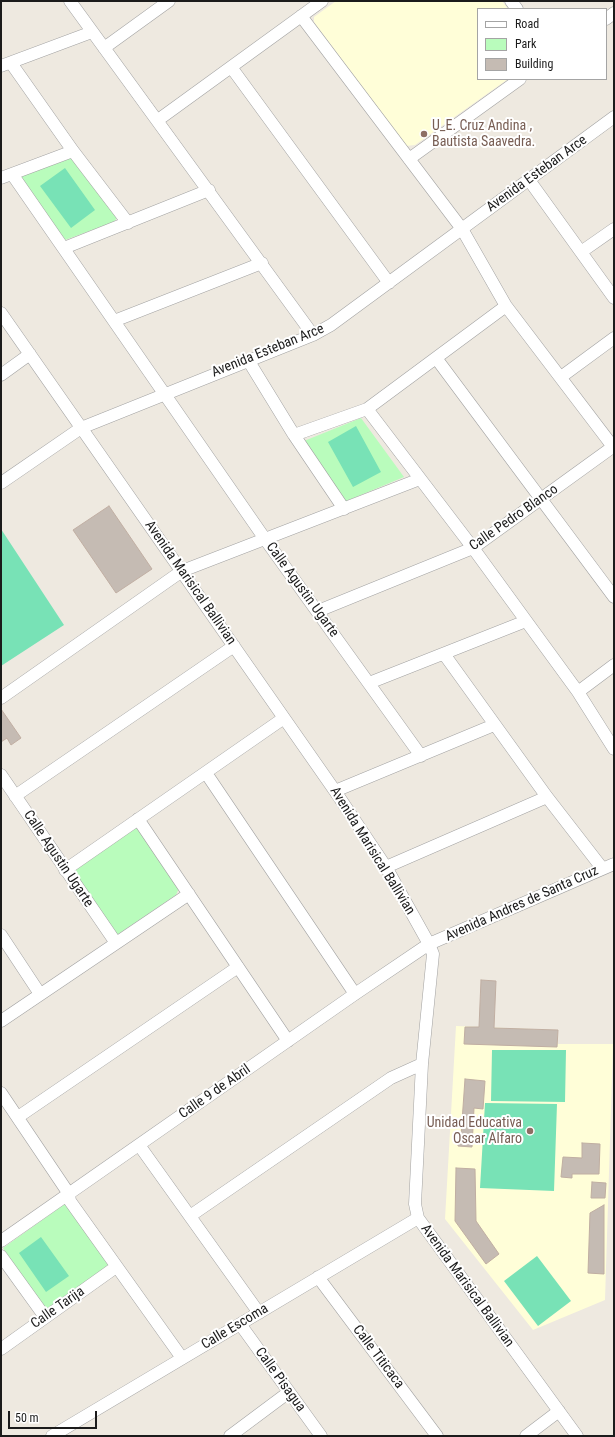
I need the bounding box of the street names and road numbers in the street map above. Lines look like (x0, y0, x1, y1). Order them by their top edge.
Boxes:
street label: Avenida Esteban Arce (484, 132, 590, 216)
street label: Avenida Esteban Arce (209, 321, 327, 381)
street label: Calle Pedro Blanco (466, 481, 562, 555)
street label: Avenida Marisical Ballivian (141, 518, 239, 648)
street label: Calle Agustin Ugarte (262, 539, 342, 641)
street label: Avenida Marisical Ballivian (326, 784, 418, 918)
street label: Calle Agustin Ugarte (19, 807, 97, 911)
street label: Avenida Andres de Santa Cruz (443, 863, 601, 945)
street label: Calle 9 de Abril (176, 1061, 254, 1123)
street label: Avenida Marisical Ballivian (417, 1221, 517, 1351)
street label: Calle Tarija (28, 1284, 88, 1332)
street label: Calle Escoma (199, 1301, 271, 1353)
street label: Calle Titicaca (349, 1322, 407, 1392)
street label: Calle Pisagua (251, 1345, 309, 1415)

